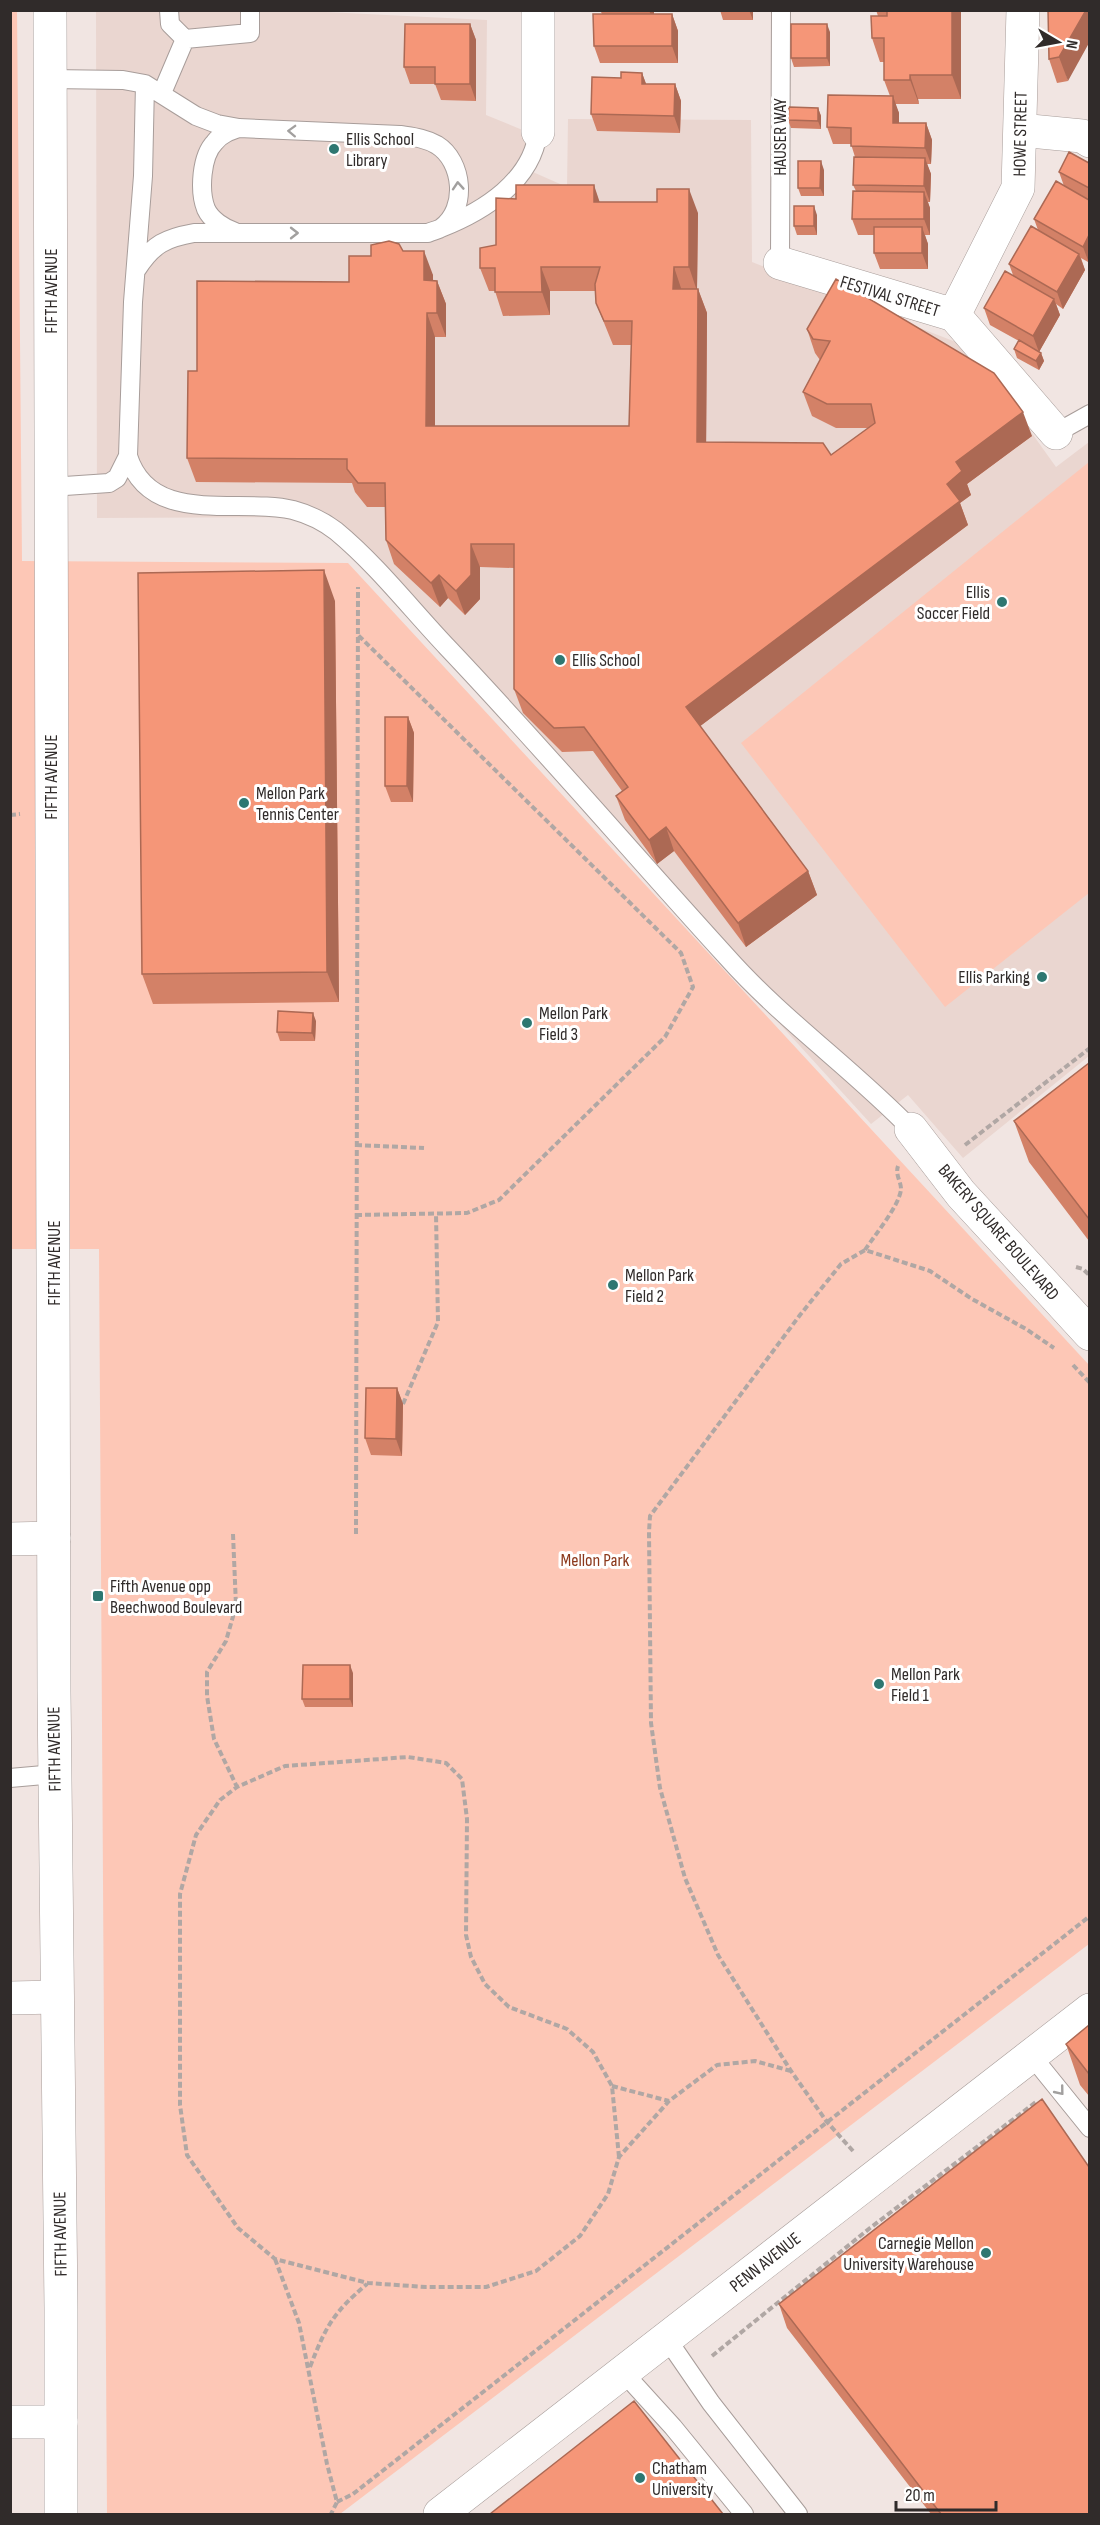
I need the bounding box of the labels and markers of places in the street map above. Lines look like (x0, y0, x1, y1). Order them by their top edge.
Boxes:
place label: Ellis School Library (346, 129, 414, 171)
marker: Ellis School Library (327, 142, 341, 156)
place label: Ellis Soccer Field (917, 582, 990, 624)
marker: Ellis Soccer Field (995, 595, 1009, 609)
place label: Ellis School (572, 650, 640, 671)
marker: Ellis School (553, 653, 567, 667)
place label: Mellon Park Tennis Center (256, 783, 339, 825)
marker: Mellon Park Tennis Center (237, 796, 251, 810)
place label: Ellis Parking (958, 967, 1030, 988)
marker: Ellis Parking (1035, 970, 1049, 984)
place label: Mellon Park Field 3 (539, 1003, 608, 1045)
marker: Mellon Park Field 3 (520, 1016, 534, 1030)
place label: Mellon Park Field 2 (625, 1265, 694, 1307)
marker: Mellon Park Field 2 (606, 1278, 620, 1292)
place label: Fifth Avenue opp Beechwood Boulevard (110, 1576, 242, 1618)
marker: Fifth Avenue opp Beechwood Boulevard (91, 1589, 105, 1603)
place label: Mellon Park Field 1 (891, 1664, 960, 1706)
marker: Mellon Park Field 1 (872, 1677, 886, 1691)
place label: Carnegie Mellon University Warehouse (843, 2233, 974, 2275)
marker: Carnegie Mellon University Warehouse (979, 2246, 993, 2260)
place label: Chatham University (652, 2458, 713, 2500)
marker: Chatham University (633, 2471, 647, 2485)

